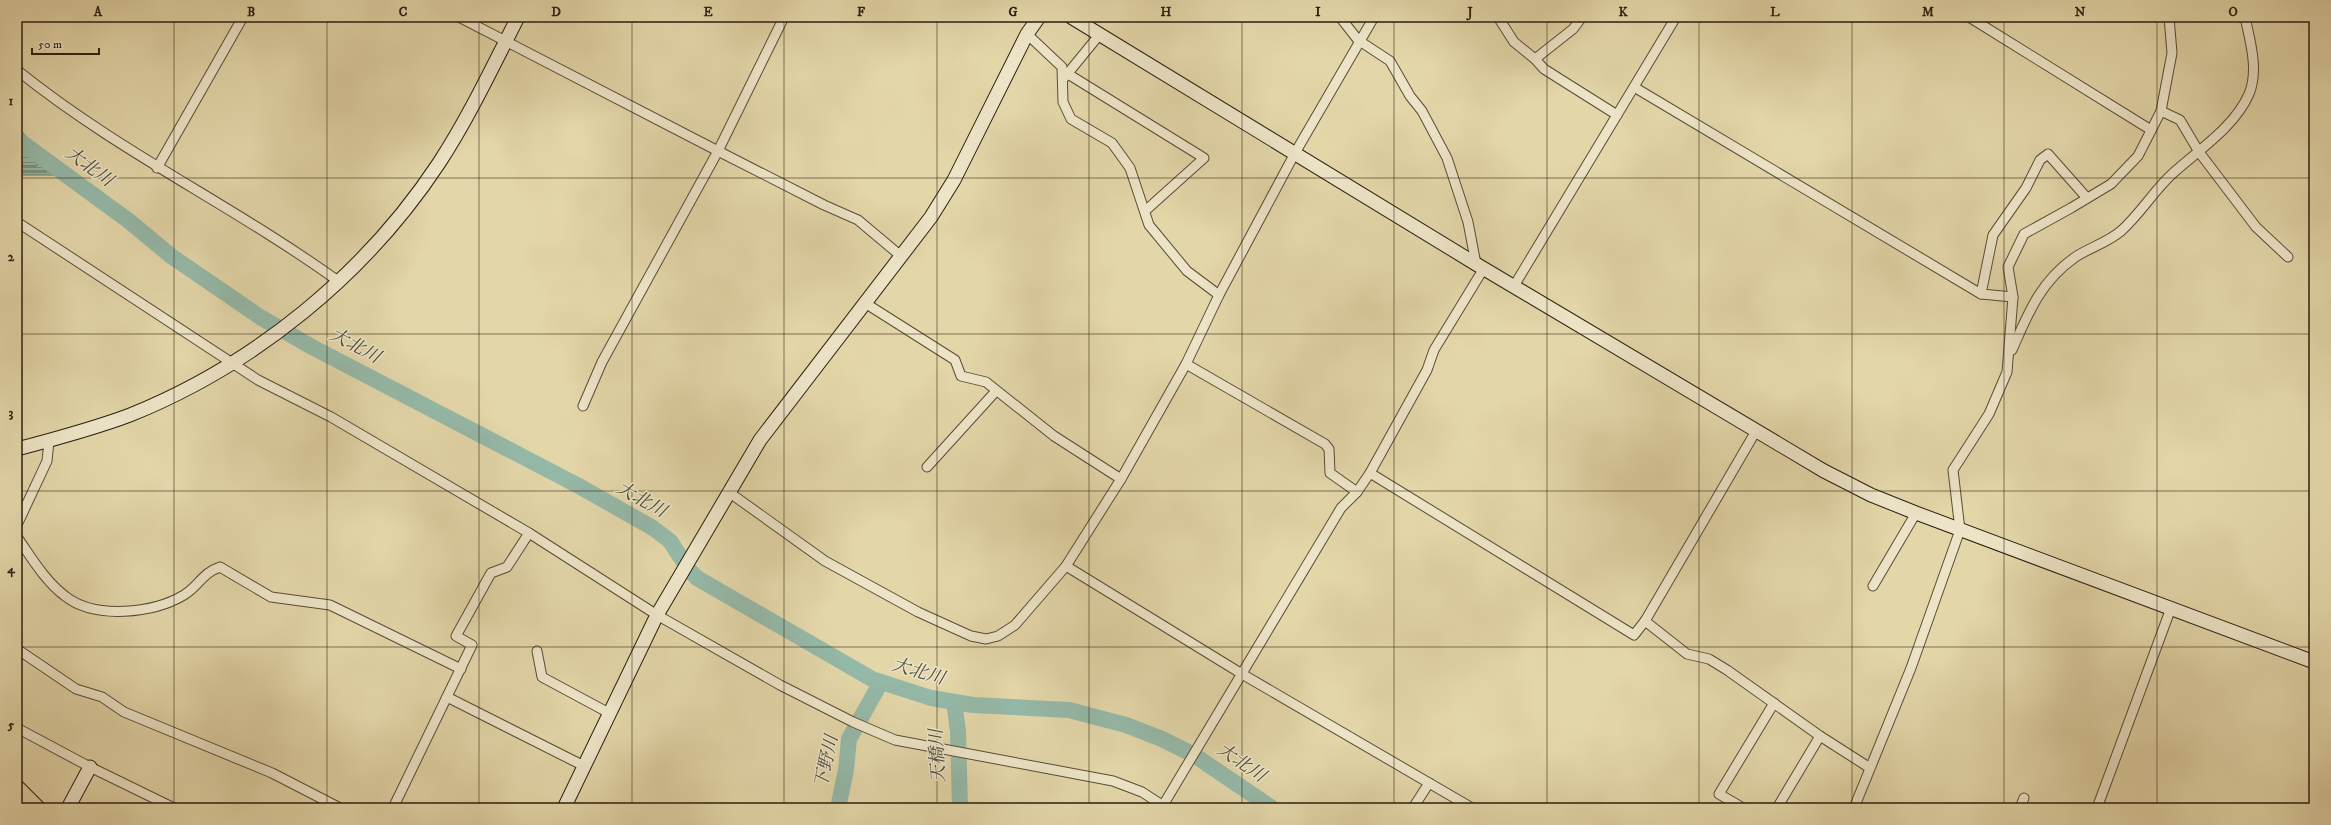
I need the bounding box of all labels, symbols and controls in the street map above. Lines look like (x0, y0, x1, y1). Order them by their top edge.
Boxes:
text: A (93, 4, 103, 20)
text: B (247, 4, 255, 20)
text: C (399, 4, 408, 20)
text: D (551, 4, 561, 20)
text: E (703, 4, 713, 20)
text: F (857, 4, 866, 20)
text: G (1008, 4, 1018, 20)
text: H (1161, 4, 1172, 20)
text: I (1315, 4, 1321, 20)
text: J (1465, 4, 1473, 21)
text: K (1618, 4, 1628, 20)
text: L (1770, 4, 1780, 20)
text: M (1922, 4, 1934, 20)
text: N (2075, 4, 2086, 20)
text: O (2228, 4, 2238, 20)
scale bar (32, 30, 99, 56)
text: 50 m (38, 37, 62, 52)
text: 1 (9, 93, 14, 109)
water label: 大北川 (61, 142, 119, 193)
text: 2 (8, 249, 15, 265)
water label: 大北川 (326, 324, 386, 369)
text: 3 (9, 405, 14, 421)
water label: 大北川 (612, 477, 672, 524)
text: 4 (6, 561, 15, 578)
water label: 大北川 (889, 654, 949, 691)
text: 5 (7, 717, 15, 733)
water label: 天橋川 (925, 726, 950, 784)
water label: 下野川 (811, 731, 844, 791)
water label: 大北川 (1212, 739, 1271, 788)

